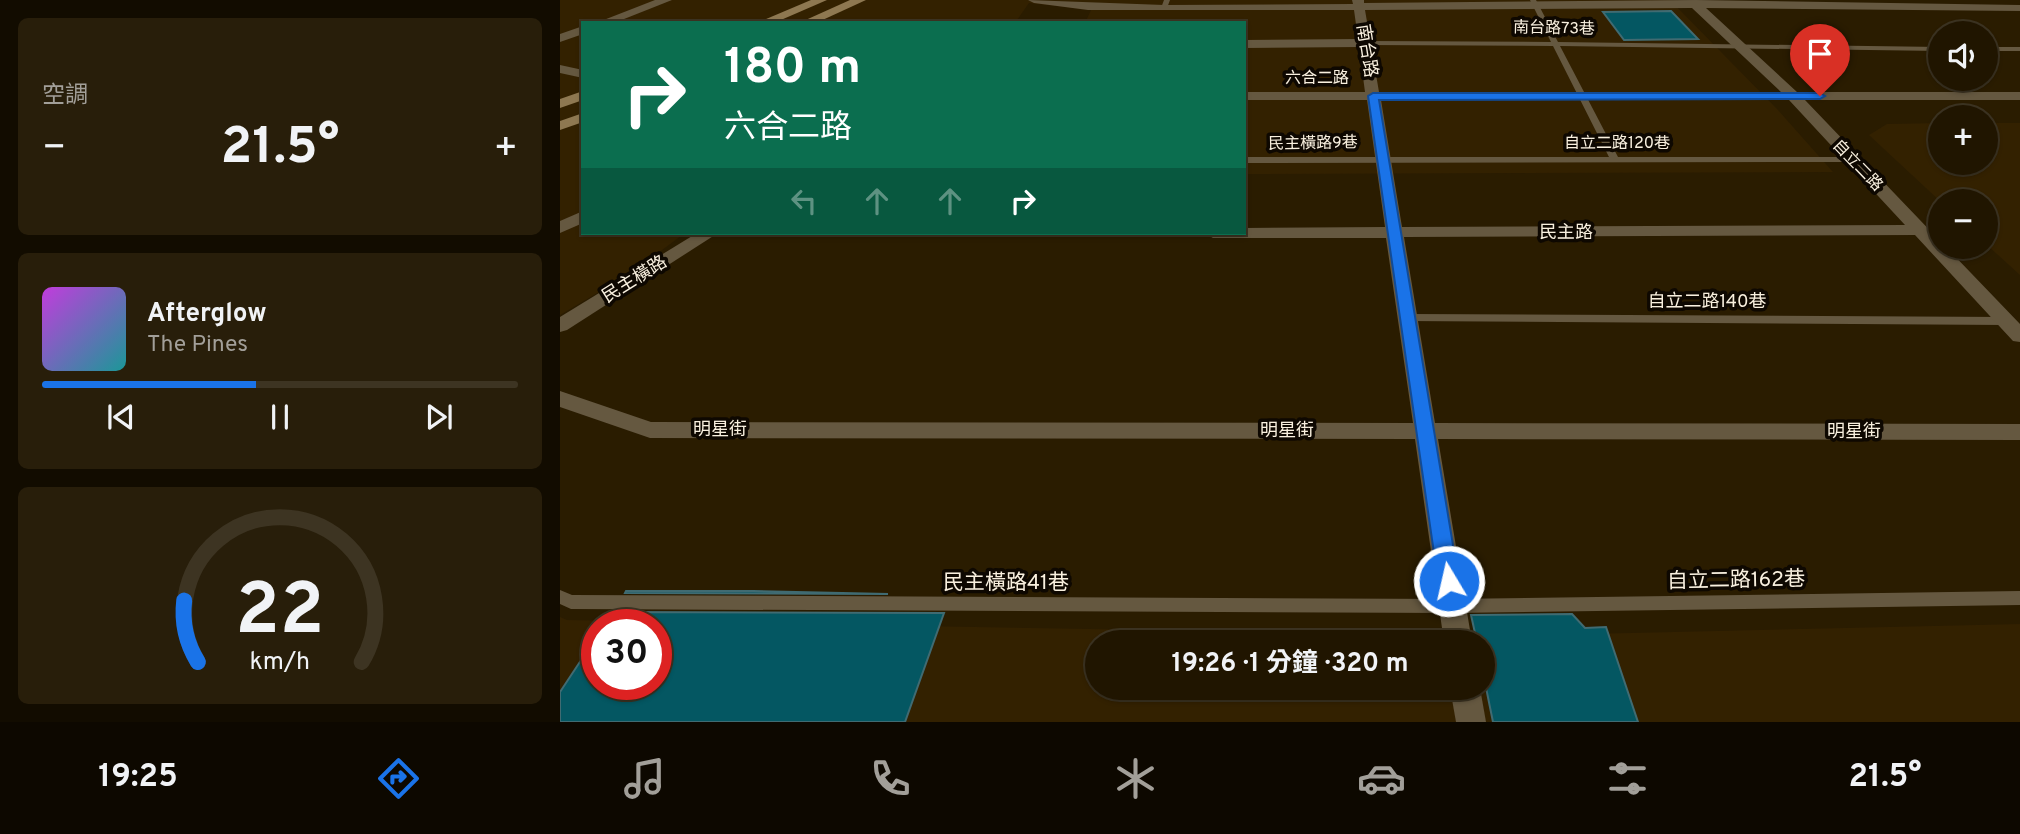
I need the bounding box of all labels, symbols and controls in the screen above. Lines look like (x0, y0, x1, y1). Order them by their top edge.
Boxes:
street label: 南台路73巷 (1513, 18, 1595, 40)
map controls (1928, 21, 1998, 259)
button: sound (1928, 21, 1998, 91)
street label: 南台路 (1350, 23, 1382, 79)
pin (1790, 24, 1850, 96)
icon: arrive (1801, 35, 1839, 73)
text: 180 m (724, 39, 861, 101)
icon: right (609, 49, 700, 140)
street label: 六合二路 (1285, 69, 1349, 89)
text: 空調 (42, 82, 88, 111)
button: + (1928, 105, 1998, 175)
text: 六合二路 (724, 109, 852, 149)
text: 21.5° (221, 116, 339, 182)
text: − (42, 125, 67, 174)
text: + (493, 125, 518, 174)
street label: 民主橫路9巷 (1268, 133, 1358, 155)
street label: 自立二路120巷 (1564, 134, 1670, 154)
street label: 自立二路 (1828, 136, 1886, 196)
icon: left (785, 182, 823, 220)
icon: ahead (858, 182, 896, 220)
icon: ahead (931, 182, 969, 220)
icon: right (1004, 182, 1042, 220)
button: − (1928, 189, 1998, 259)
street label: 民主路 (1539, 222, 1593, 245)
street label: 民主橫路 (598, 251, 672, 309)
street label: 自立二路140巷 (1647, 291, 1767, 314)
text: Afterglow (147, 298, 267, 331)
text: The Pines (147, 331, 248, 360)
icon: previous (102, 398, 140, 436)
icon: pause (261, 398, 299, 436)
icon: next (420, 398, 458, 436)
street label: 明星街 (693, 419, 747, 442)
street label: 明星街 (1260, 420, 1314, 443)
street label: 明星街 (1827, 421, 1881, 444)
position arrow (1412, 544, 1486, 618)
street label: 自立二路162巷 (1667, 566, 1805, 596)
text: 22 (235, 568, 325, 660)
street label: 民主橫路41巷 (943, 570, 1069, 597)
speed limit sign: 30 (581, 609, 672, 700)
text: km/h (250, 646, 310, 678)
text: 19:26 · 1 分鐘 · 320 m (1172, 648, 1408, 681)
icon: directions (374, 754, 423, 803)
icon: music (620, 754, 669, 803)
icon: phone (866, 754, 915, 803)
icon: climate (1111, 754, 1160, 803)
icon: car (1357, 754, 1406, 803)
icon: filters (1603, 754, 1652, 803)
text: 19:25 (98, 758, 178, 798)
text: 21.5° (1848, 758, 1922, 798)

